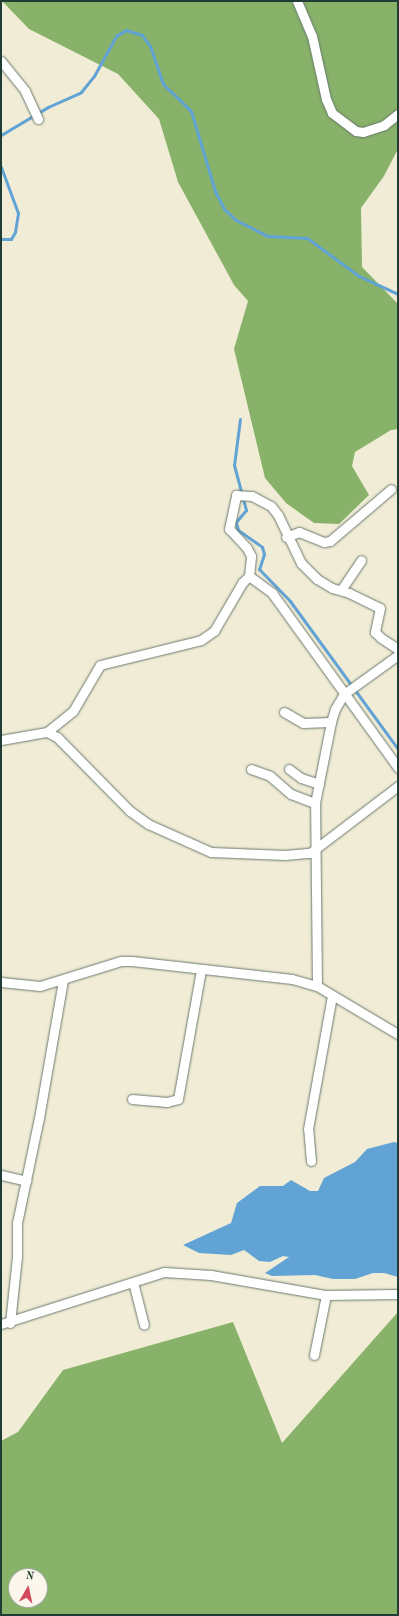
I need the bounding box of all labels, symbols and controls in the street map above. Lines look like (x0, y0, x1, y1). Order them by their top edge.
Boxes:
north arrow (8, 1568, 48, 1608)
text: N (25, 1571, 35, 1583)

